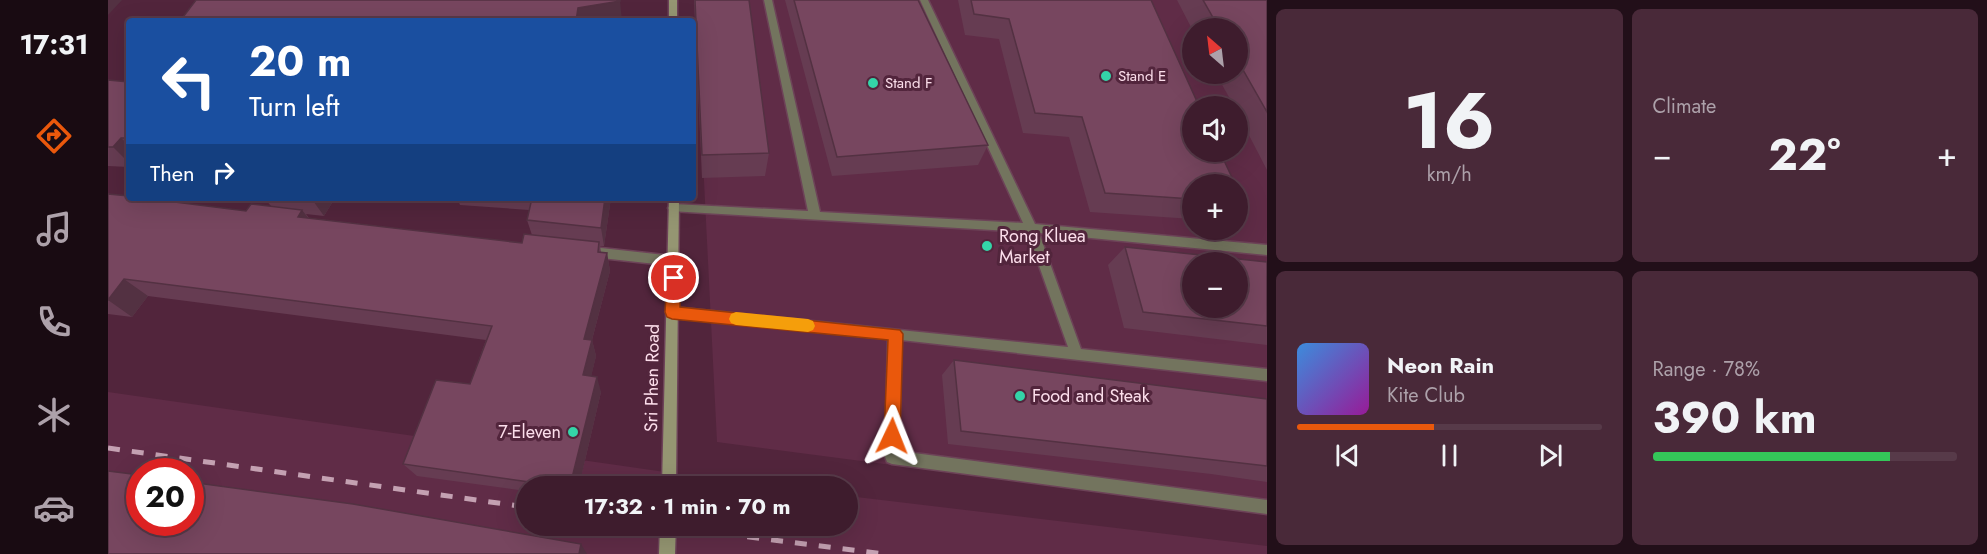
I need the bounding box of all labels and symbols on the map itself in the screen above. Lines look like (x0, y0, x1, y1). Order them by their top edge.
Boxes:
north arrow (1182, 18, 1248, 84)
place label: Stand E (1118, 65, 1166, 87)
marker: Stand E (1099, 69, 1113, 83)
place label: Stand F (885, 72, 932, 94)
marker: Stand F (866, 76, 880, 90)
place label: Rong Kluea Market (999, 223, 1086, 270)
marker: Rong Kluea Market (980, 239, 994, 253)
pin (648, 252, 699, 303)
street label: Sri Phen Road (638, 324, 666, 432)
place label: Food and Steak (1032, 383, 1150, 409)
marker: Food and Steak (1013, 389, 1027, 403)
position arrow (860, 404, 924, 468)
place label: 7-Eleven (498, 419, 561, 445)
marker: 7-Eleven (566, 425, 580, 439)
speed limit sign: 20 (126, 458, 204, 536)

